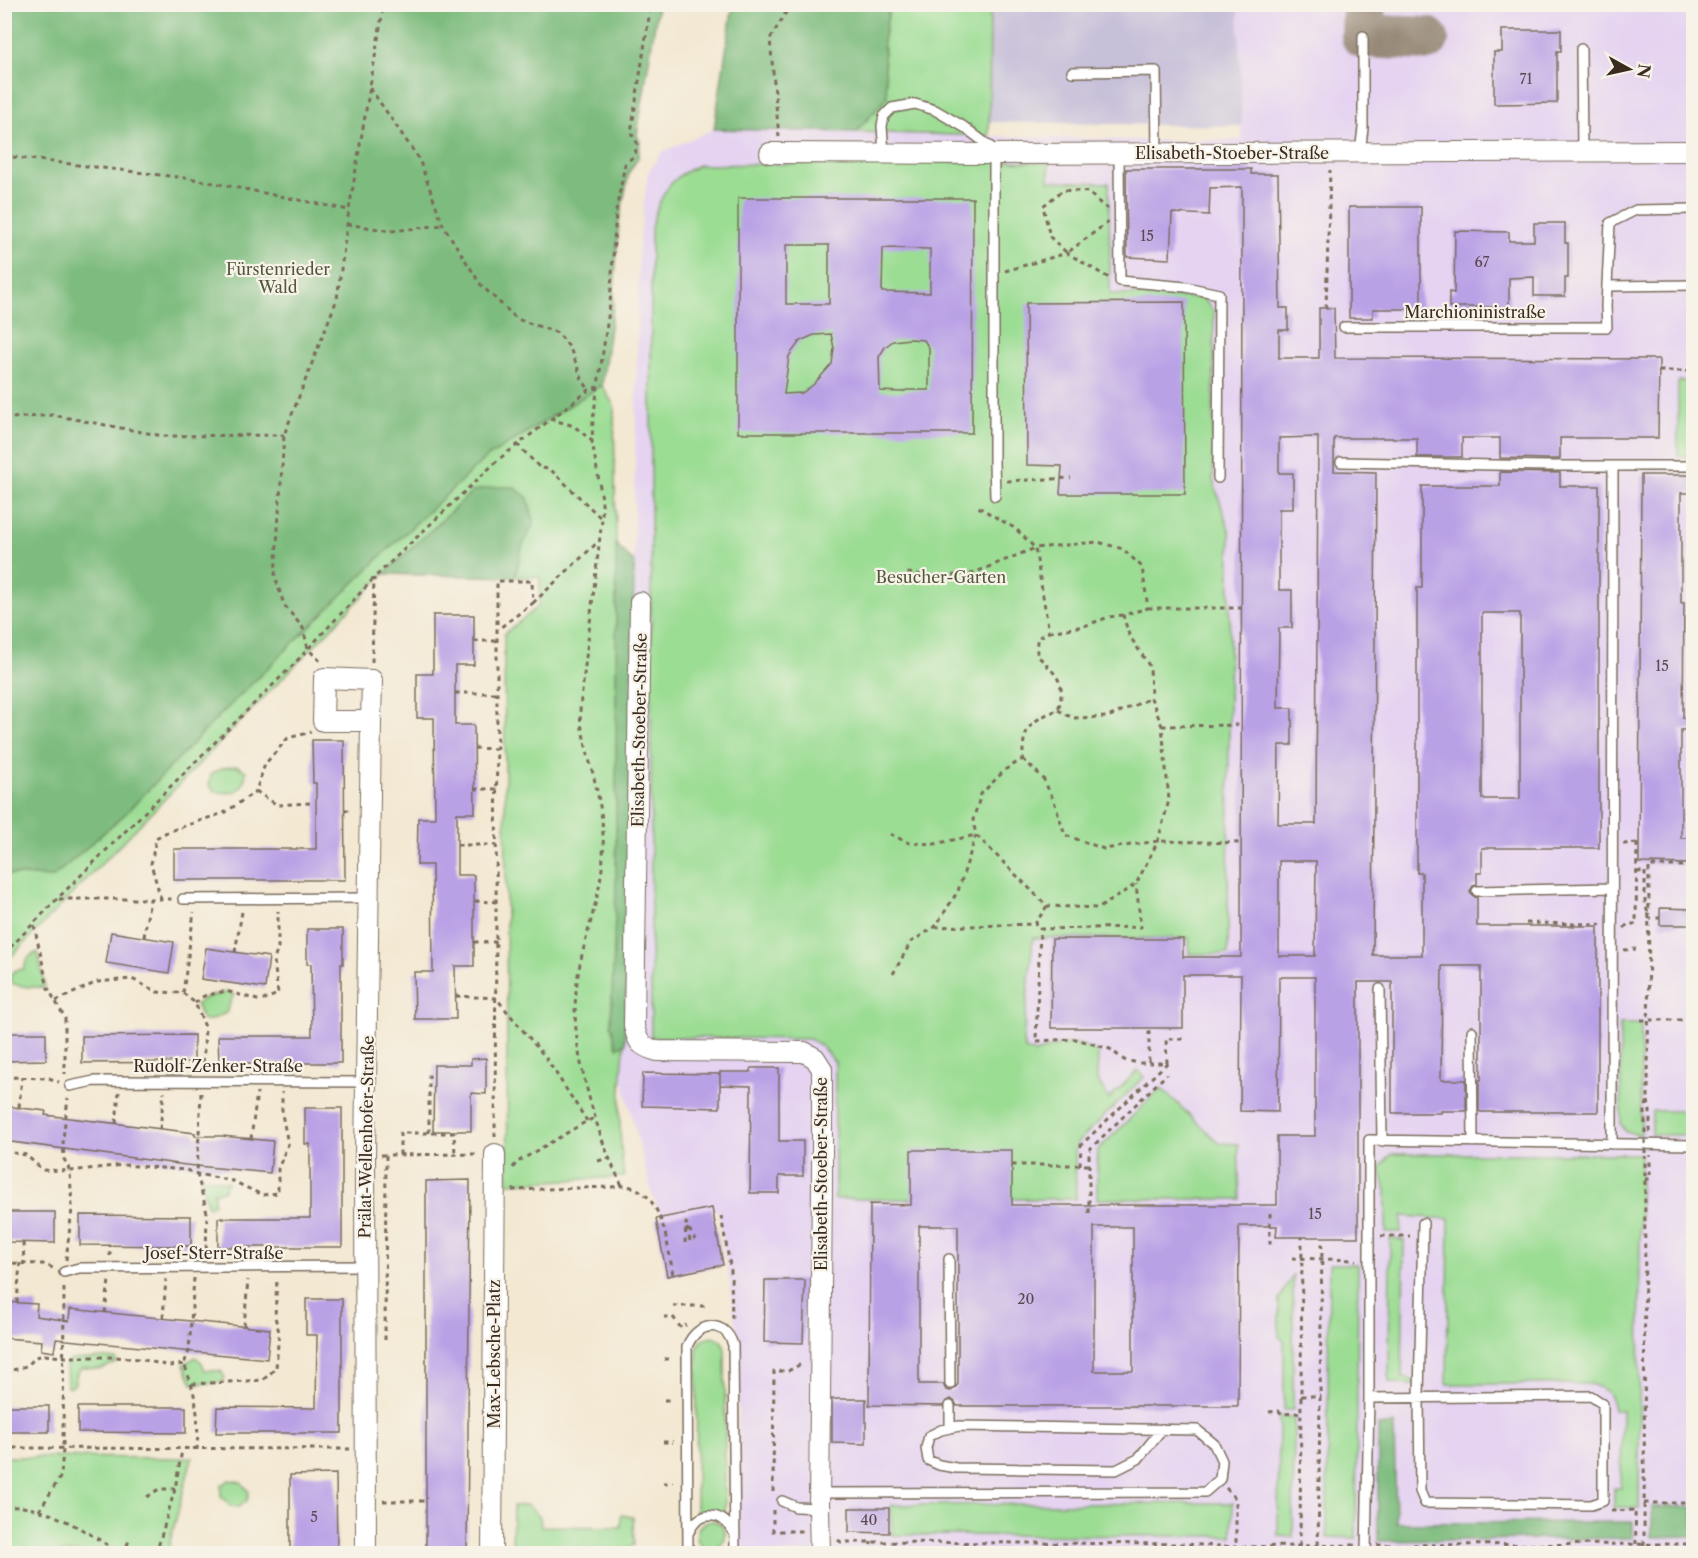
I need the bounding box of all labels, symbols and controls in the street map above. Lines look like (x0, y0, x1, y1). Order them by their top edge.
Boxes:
north arrow (1599, 39, 1659, 99)
text: N (1633, 63, 1655, 79)
house number: 71 (1520, 70, 1532, 88)
street label: Elisabeth-Stoeber-Straße (1135, 143, 1329, 163)
house number: 15 (1140, 227, 1154, 245)
house number: 67 (1475, 253, 1490, 271)
park label: Fürstenrieder Wald (226, 259, 330, 297)
street label: Marchioninistraße (1404, 302, 1546, 322)
park label: Besucher-Garten (876, 567, 1006, 587)
street label: Elisabeth-Stoeber-Straße (627, 633, 651, 827)
house number: 15 (1655, 657, 1669, 675)
street label: Prälat-Wellenhofer-Straße (354, 1035, 378, 1239)
street label: Rudolf-Zenker-Straße (133, 1056, 303, 1076)
street label: Elisabeth-Stoeber-Straße (811, 1077, 831, 1271)
house number: 15 (1308, 1205, 1322, 1223)
street label: Josef-Sterr-Straße (142, 1243, 283, 1263)
street label: Max-Lebsche-Platz (484, 1280, 504, 1428)
house number: 20 (1018, 1290, 1035, 1308)
house number: 5 (310, 1508, 318, 1526)
house number: 40 (861, 1511, 878, 1529)

